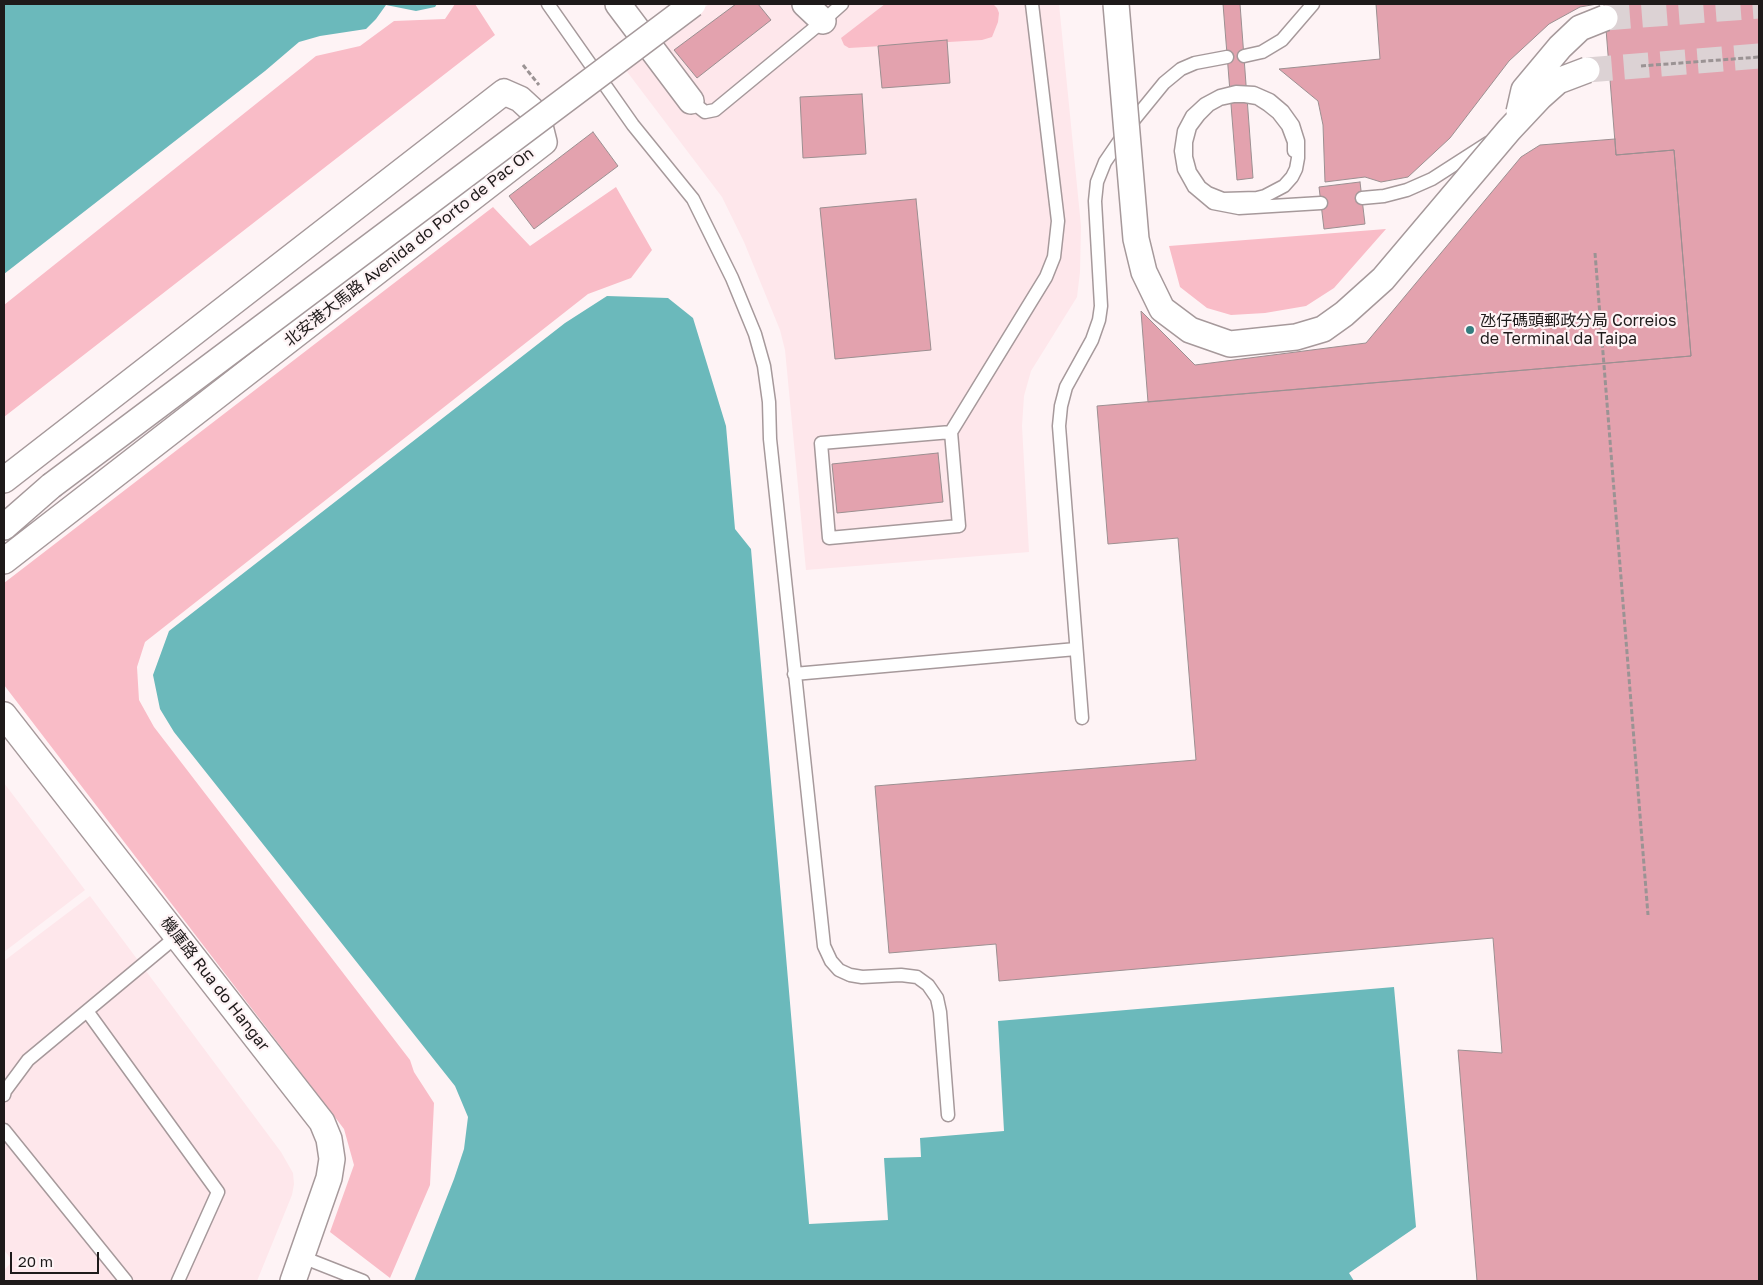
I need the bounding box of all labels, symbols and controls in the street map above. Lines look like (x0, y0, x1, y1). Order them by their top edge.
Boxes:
street label: 北安港大馬路 Avenida do Porto de Pac On (280, 144, 538, 350)
place label: 氹仔碼頭郵政分局 Correios de Terminal da Taipa (1480, 311, 1676, 349)
marker: 氹仔碼頭郵政分局 Correios de Terminal da Taipa (1464, 324, 1476, 336)
street label: 機庫路 Rua do Hangar (157, 913, 273, 1055)
scale bar (12, 1242, 101, 1274)
text: 20 m (18, 1252, 53, 1270)

